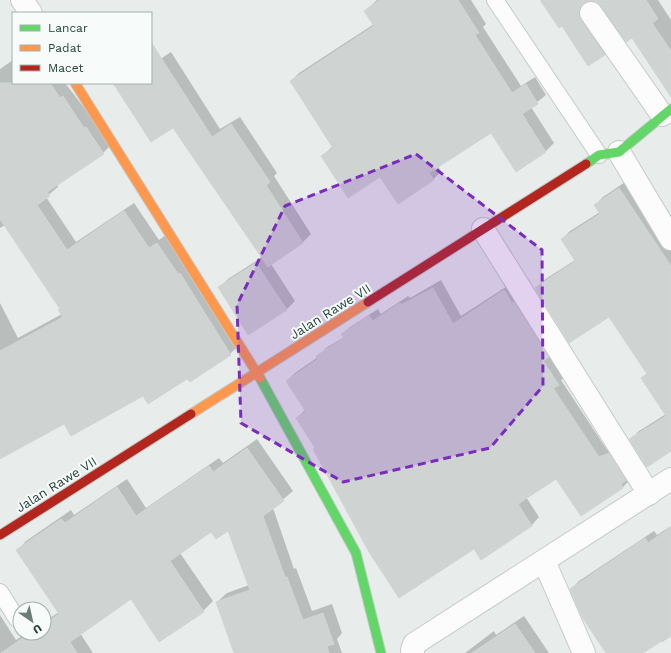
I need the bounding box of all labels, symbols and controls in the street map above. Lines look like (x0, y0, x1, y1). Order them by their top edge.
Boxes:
legend (12, 12, 152, 84)
text: Lancar (48, 21, 88, 35)
text: Padat (48, 41, 81, 55)
text: Macet (48, 61, 83, 75)
street label: Jalan Rawe VII (287, 281, 373, 342)
street label: Jalan Rawe VII (13, 454, 99, 515)
north arrow (12, 601, 52, 641)
text: U (30, 621, 44, 637)

